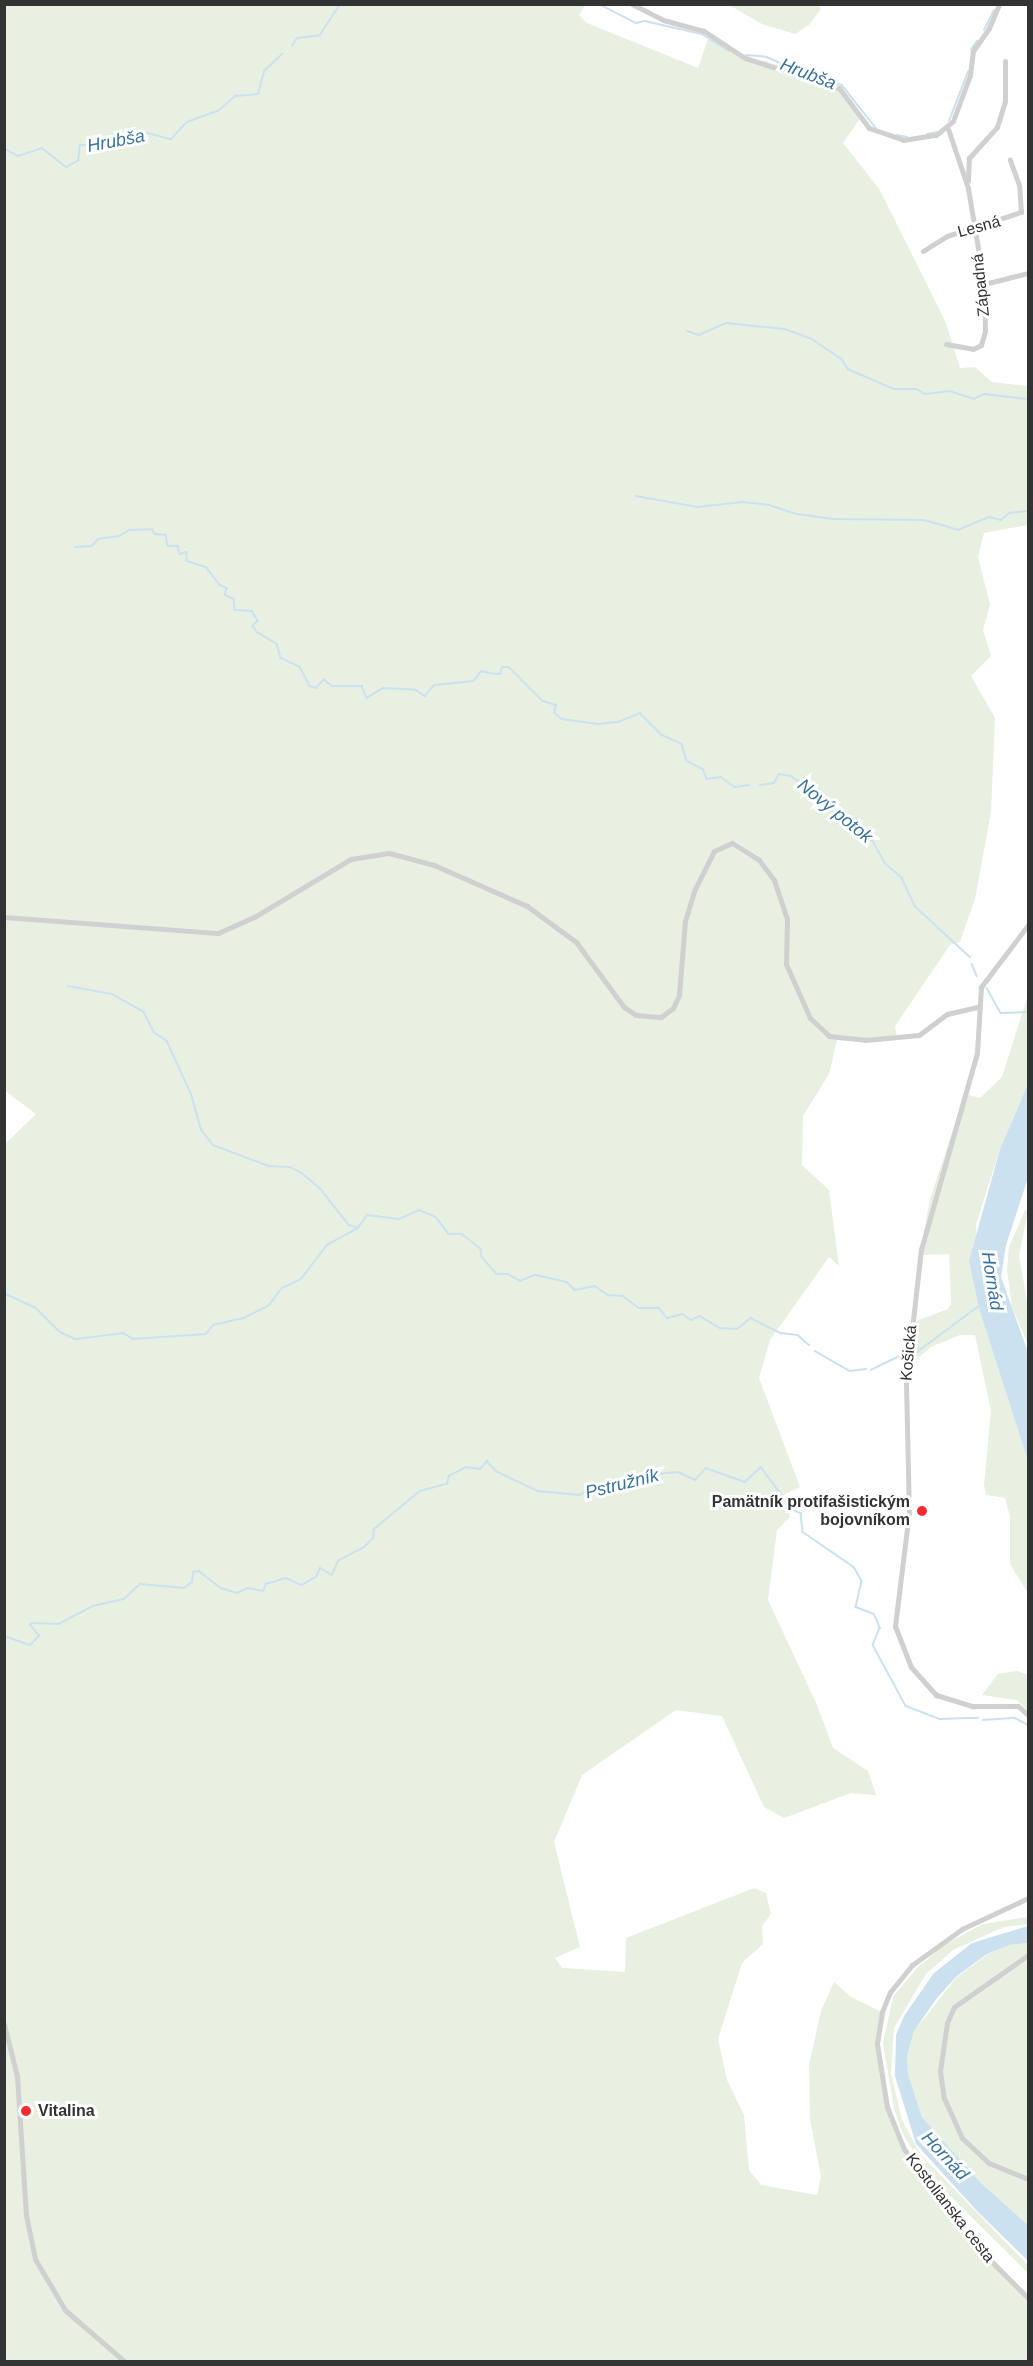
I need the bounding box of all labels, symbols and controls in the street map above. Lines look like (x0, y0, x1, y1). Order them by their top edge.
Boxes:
water label: Hrubša (777, 54, 839, 94)
water label: Hrubša (85, 125, 147, 157)
street label: Lesná (955, 212, 1003, 242)
street label: Západná (968, 253, 994, 317)
water label: Nový potok (793, 774, 877, 848)
water label: Hornád (977, 1250, 1007, 1312)
street label: Košická (897, 1324, 921, 1382)
water label: Pstružník (583, 1464, 661, 1504)
place label: Pamätník protifašistickým bojovníkom (712, 1492, 910, 1530)
marker: Pamätník protifašistickým bojovníkom (915, 1504, 929, 1518)
place label: Vitalina (38, 2101, 95, 2121)
marker: Vitalina (19, 2104, 33, 2118)
water label: Hornád (917, 2127, 973, 2185)
street label: Kostolianska cesta (901, 2150, 999, 2266)

